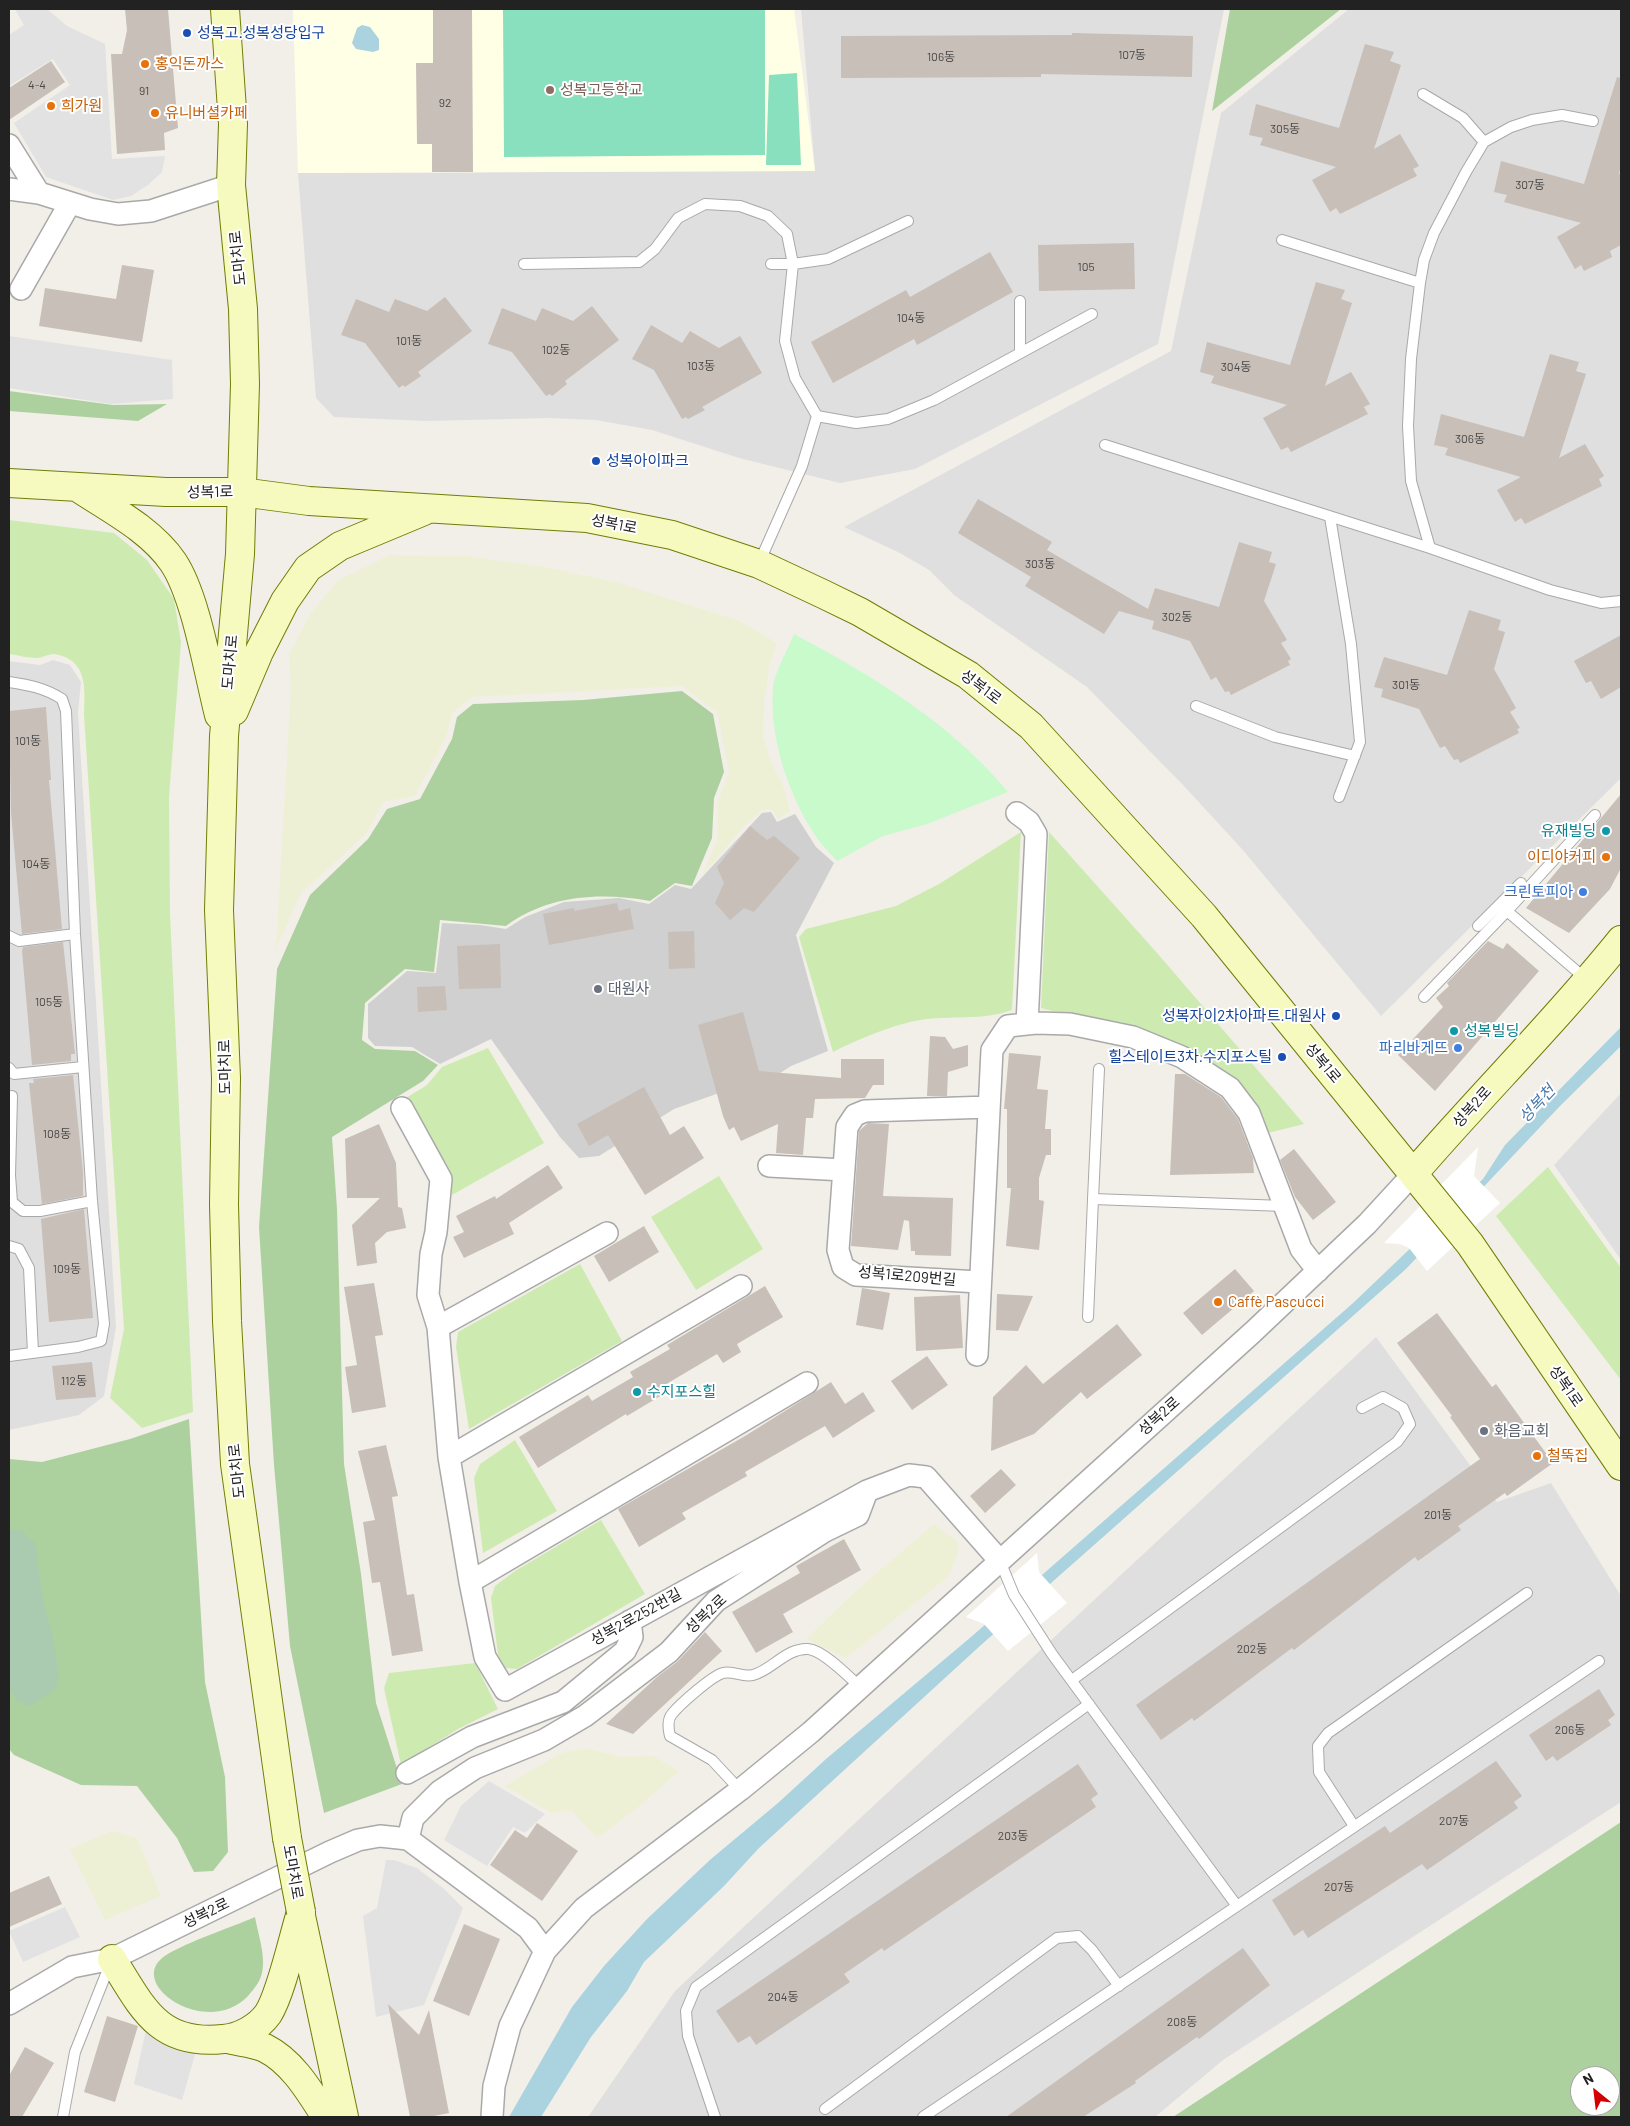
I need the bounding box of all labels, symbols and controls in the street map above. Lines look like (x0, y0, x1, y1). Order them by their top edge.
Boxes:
place label: 성복고.성복성당입구 (197, 24, 325, 42)
marker: 성복고.성복성당입구 (181, 27, 193, 39)
house number: 107동 (1118, 48, 1146, 62)
house number: 106동 (927, 50, 955, 64)
place label: 홍익돈까스 (155, 55, 224, 73)
marker: 홍익돈까스 (139, 58, 151, 70)
house number: 4-4 (28, 78, 46, 92)
place label: 성복고등학교 (560, 81, 643, 99)
house number: 91 (139, 84, 149, 98)
marker: 성복고등학교 (544, 84, 556, 96)
house number: 92 (439, 96, 451, 110)
place label: 희가원 (61, 97, 102, 115)
marker: 희가원 (45, 100, 57, 112)
place label: 유니버셜카페 (165, 104, 248, 122)
marker: 유니버셜카페 (149, 107, 161, 119)
house number: 305동 (1270, 122, 1300, 136)
house number: 307동 (1515, 178, 1545, 192)
street label: 도마치로 (226, 230, 250, 286)
house number: 105 (1077, 260, 1095, 274)
house number: 104동 (897, 311, 925, 325)
house number: 101동 (396, 334, 422, 348)
house number: 102동 (542, 343, 570, 357)
house number: 103동 (687, 359, 715, 373)
house number: 304동 (1221, 360, 1251, 374)
house number: 306동 (1455, 432, 1485, 446)
place label: 성복아이파크 (606, 452, 689, 470)
marker: 성복아이파크 (590, 455, 602, 467)
street label: 성복1로 (187, 483, 233, 501)
street label: 성복1로 (589, 511, 639, 537)
house number: 303동 (1025, 557, 1055, 571)
house number: 302동 (1162, 610, 1192, 624)
street label: 도마치로 (219, 634, 241, 690)
street label: 성복1로 (957, 666, 1005, 708)
house number: 301동 (1392, 678, 1420, 692)
house number: 101동 (15, 734, 41, 748)
place label: 유재빌딩 (1541, 822, 1596, 840)
marker: 유재빌딩 (1600, 825, 1612, 837)
place label: 이디야커피 (1527, 848, 1596, 866)
marker: 이디야커피 (1600, 851, 1612, 863)
house number: 104동 (22, 857, 50, 871)
place label: 크린토피아 (1504, 883, 1573, 901)
marker: 크린토피아 (1577, 886, 1589, 898)
place label: 대원사 (608, 980, 649, 998)
marker: 대원사 (592, 983, 604, 995)
house number: 105동 (35, 995, 63, 1009)
place label: 성복자이2차아파트.대원사 (1162, 1007, 1326, 1025)
marker: 성복자이2차아파트.대원사 (1330, 1010, 1342, 1022)
place label: 성복빌딩 (1464, 1022, 1519, 1040)
marker: 성복빌딩 (1448, 1025, 1460, 1037)
street label: 도마치로 (216, 1039, 234, 1095)
street label: 성복1로 (1301, 1039, 1345, 1087)
place label: 파리바게뜨 (1379, 1039, 1448, 1057)
marker: 파리바게뜨 (1452, 1042, 1464, 1054)
place label: 힐스테이트3차.수지포스틸 (1108, 1048, 1272, 1066)
marker: 힐스테이트3차.수지포스틸 (1276, 1051, 1288, 1063)
water label: 성복천 (1515, 1081, 1559, 1127)
street label: 성복2로 (1449, 1083, 1495, 1131)
house number: 108동 (43, 1127, 71, 1141)
house number: 109동 (53, 1262, 81, 1276)
street label: 성복1로209번길 (857, 1263, 957, 1289)
place label: Caffè Pascucci (1228, 1293, 1325, 1311)
marker: Caffè Pascucci (1212, 1296, 1224, 1308)
street label: 성복1로 (1545, 1362, 1587, 1410)
house number: 112동 (61, 1374, 87, 1388)
place label: 수지포스힐 (647, 1383, 716, 1401)
marker: 수지포스힐 (631, 1386, 643, 1398)
street label: 성복2로 (1135, 1393, 1183, 1439)
place label: 화음교회 (1494, 1422, 1549, 1440)
marker: 화음교회 (1478, 1425, 1490, 1437)
street label: 도마치로 (225, 1443, 249, 1499)
place label: 철뚝집 (1547, 1447, 1588, 1465)
marker: 철뚝집 (1531, 1450, 1543, 1462)
house number: 201동 (1424, 1508, 1452, 1522)
street label: 성복2로252번길 (588, 1585, 684, 1649)
street label: 성복2로 (682, 1591, 730, 1637)
house number: 202동 (1237, 1642, 1267, 1656)
house number: 206동 (1555, 1723, 1585, 1737)
house number: 207동 (1439, 1814, 1469, 1828)
house number: 203동 (998, 1829, 1028, 1843)
street label: 도마치로 (279, 1843, 307, 1901)
house number: 207동 (1324, 1880, 1354, 1894)
street label: 성복2로 (180, 1894, 232, 1932)
house number: 204동 (768, 1990, 798, 2004)
house number: 208동 (1167, 2015, 1197, 2029)
north arrow (1570, 2066, 1620, 2116)
text: N (1580, 2069, 1596, 2088)

